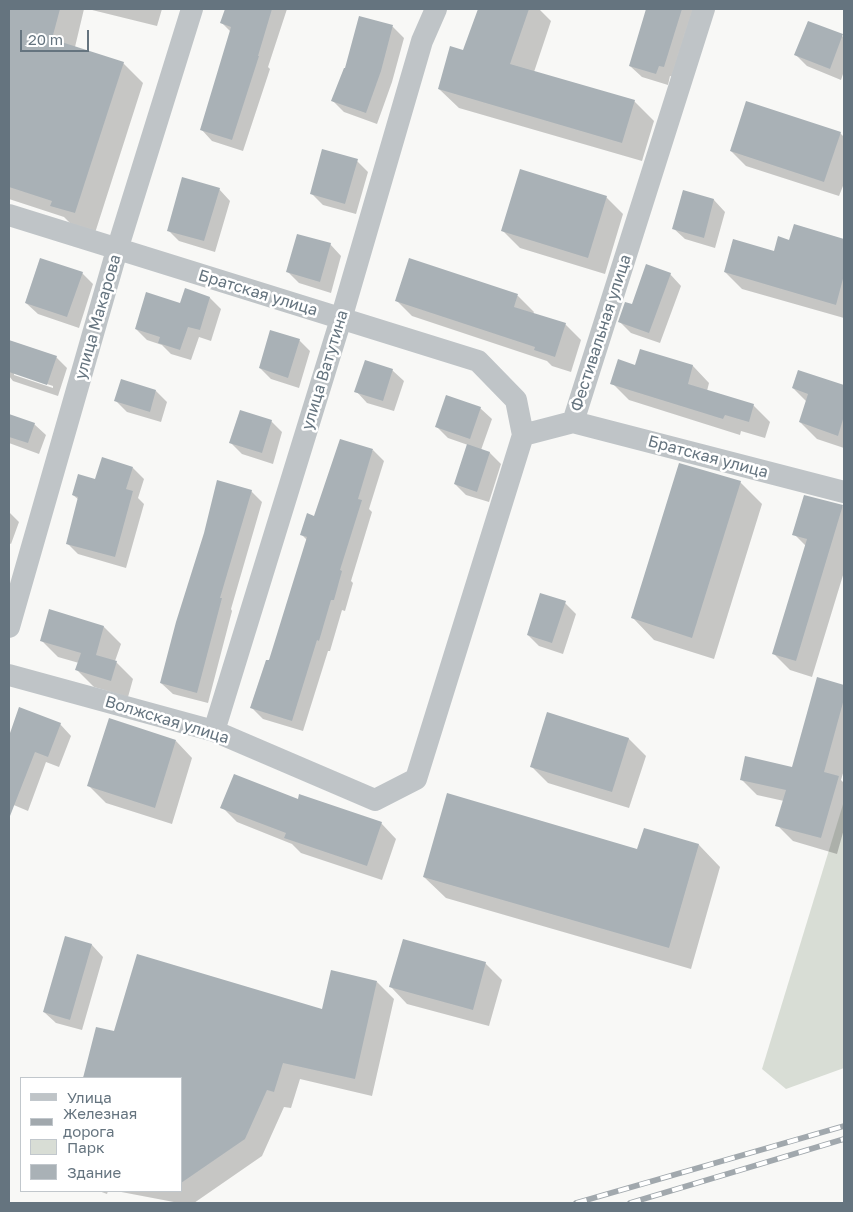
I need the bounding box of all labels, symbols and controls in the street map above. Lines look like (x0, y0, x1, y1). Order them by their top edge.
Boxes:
scale bar (22, 20, 91, 52)
text: 20 m (28, 30, 63, 48)
street label: улица Макарова (71, 252, 125, 382)
street label: Фестивальная улица (567, 252, 635, 414)
street label: Братская улица (196, 266, 320, 320)
street label: улица Ватутина (298, 308, 352, 432)
street label: Братская улица (646, 432, 770, 482)
street label: Волжская улица (103, 692, 231, 748)
legend (20, 1077, 182, 1192)
text: Улица (67, 1088, 112, 1106)
text: Железная дорога (63, 1104, 137, 1140)
text: Парк (67, 1138, 105, 1156)
text: Здание (67, 1163, 121, 1181)

